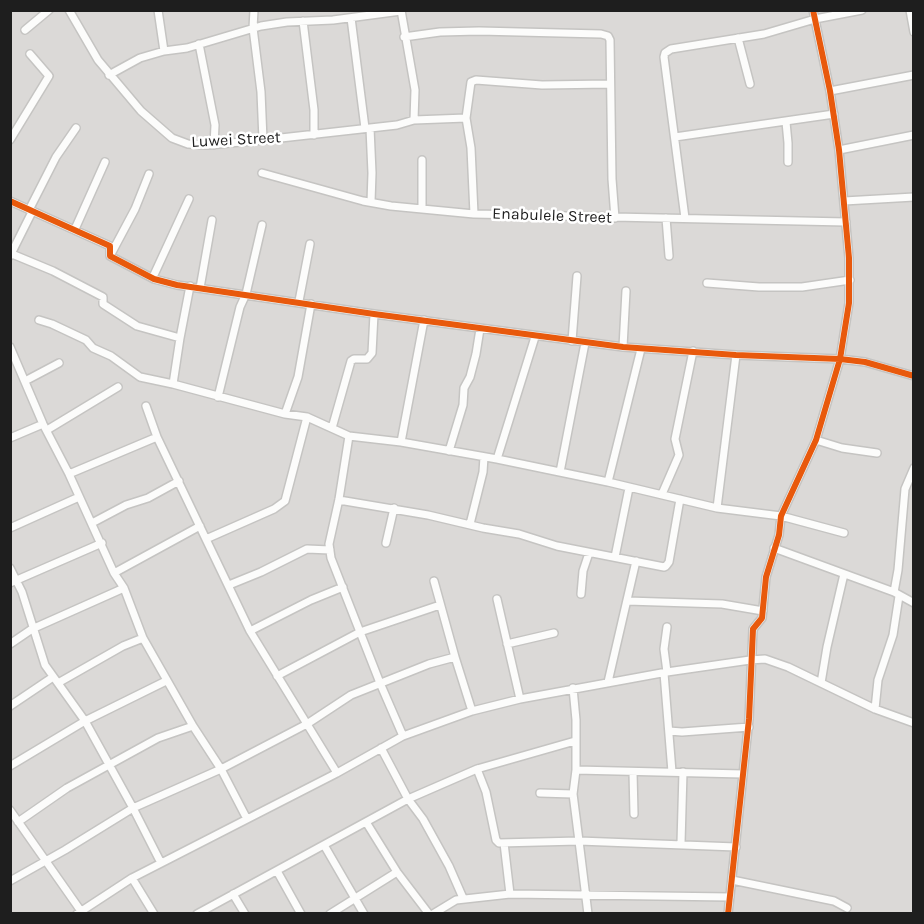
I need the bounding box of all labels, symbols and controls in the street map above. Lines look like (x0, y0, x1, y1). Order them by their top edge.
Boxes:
street label: Luwei Street (191, 128, 281, 152)
street label: Enabulele Street (492, 204, 612, 228)

